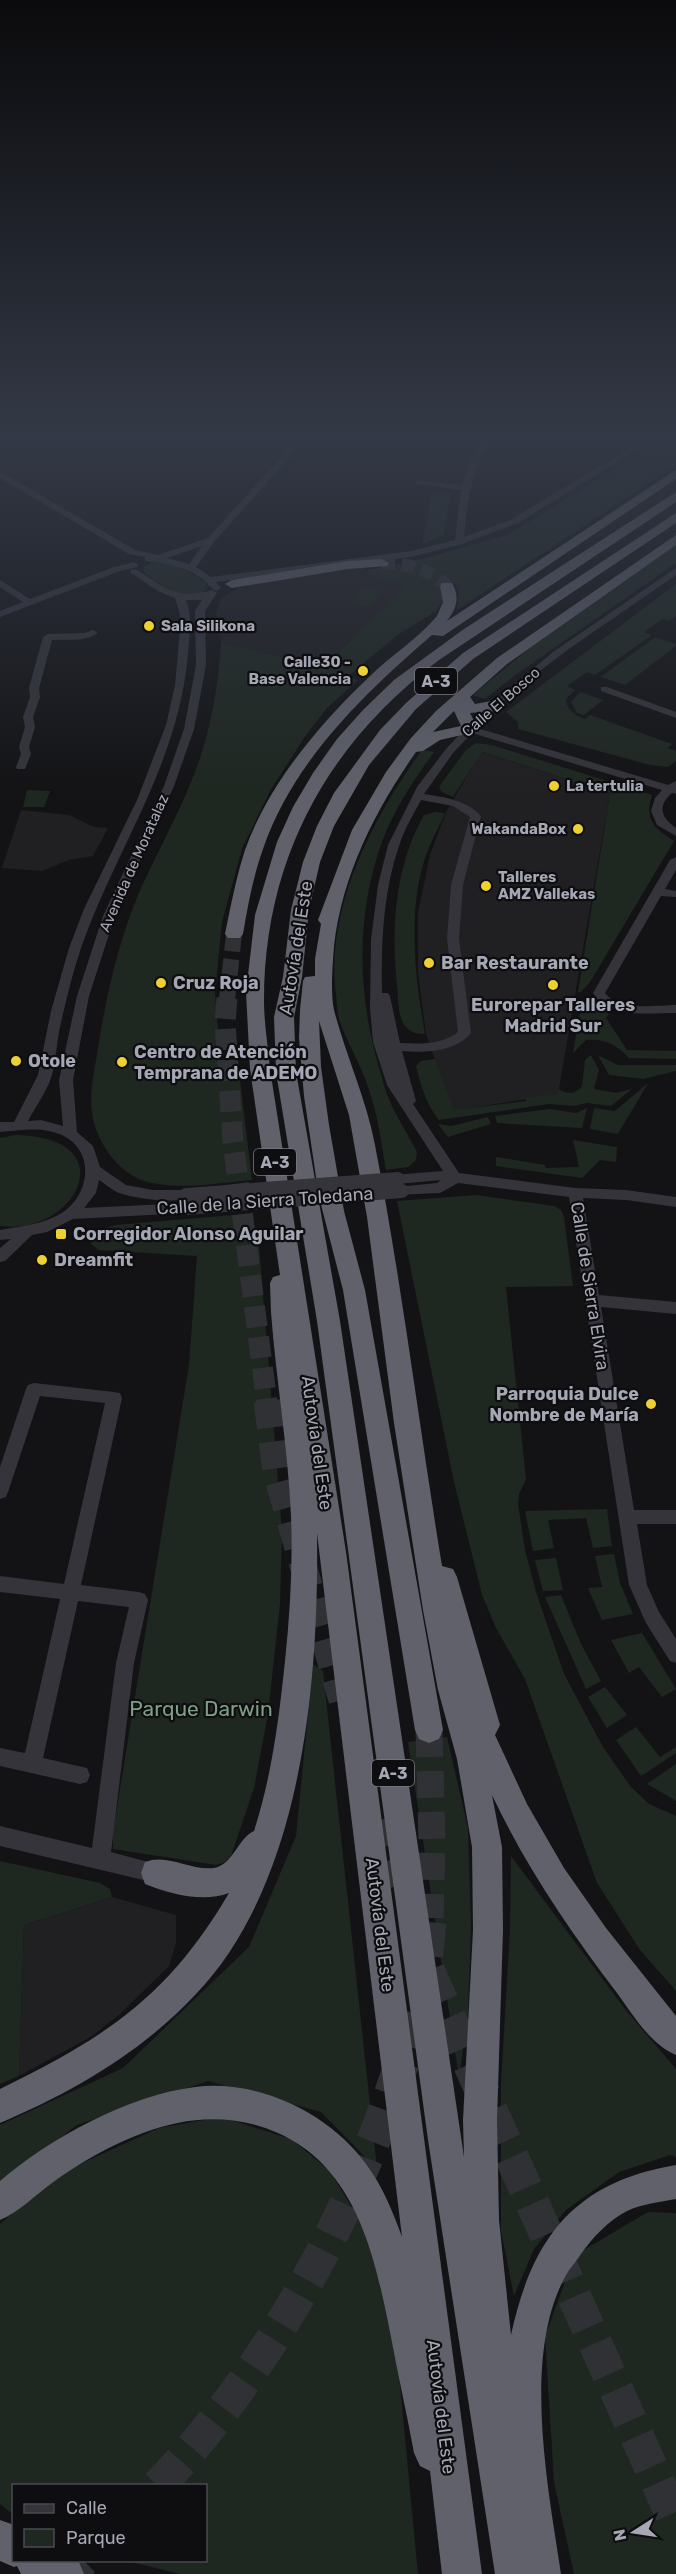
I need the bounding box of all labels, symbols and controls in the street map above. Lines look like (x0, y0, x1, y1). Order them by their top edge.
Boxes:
place label: Sala Silikona (161, 617, 255, 635)
marker: Sala Silikona (142, 619, 156, 633)
place label: Calle30 - Base Valencia (248, 653, 351, 688)
street label: Calle El Bosco (458, 663, 544, 741)
marker: Calle30 - Base Valencia (356, 664, 370, 678)
road number: A-3 (415, 668, 457, 694)
place label: La tertulia (566, 777, 644, 795)
marker: La tertulia (547, 779, 561, 793)
street label: Avenida de Moratalaz (96, 791, 173, 935)
place label: WakandaBox (471, 820, 566, 838)
marker: WakandaBox (571, 822, 585, 836)
place label: Talleres AMZ Vallekas (498, 868, 595, 903)
street label: Autovía del Este (275, 879, 317, 1017)
marker: Talleres AMZ Vallekas (479, 879, 493, 893)
place label: Bar Restaurante (441, 952, 589, 974)
marker: Bar Restaurante (422, 956, 436, 970)
place label: Cruz Roja (173, 972, 259, 994)
marker: Cruz Roja (154, 976, 168, 990)
marker: Eurorepar Talleres Madrid Sur (546, 978, 560, 992)
place label: Eurorepar Talleres Madrid Sur (471, 994, 635, 1037)
place label: Centro de Atención Temprana de ADEMO (134, 1041, 317, 1084)
place label: Otole (28, 1050, 76, 1072)
marker: Otole (9, 1054, 23, 1068)
marker: Centro de Atención Temprana de ADEMO (115, 1055, 129, 1069)
road number: A-3 (254, 1149, 296, 1175)
street label: Calle de la Sierra Toledana (156, 1182, 374, 1220)
street label: Calle de Sierra Elvira (566, 1200, 614, 1372)
place label: Corregidor Alonso Aguilar (73, 1223, 303, 1245)
marker: Corregidor Alonso Aguilar (54, 1227, 68, 1241)
place label: Dreamfit (54, 1249, 133, 1271)
marker: Dreamfit (35, 1253, 49, 1267)
street label: Autovía del Este (297, 1374, 337, 1512)
place label: Parroquia Dulce Nombre de María (489, 1383, 639, 1426)
marker: Parroquia Dulce Nombre de María (644, 1397, 658, 1411)
park label: Parque Darwin (129, 1696, 273, 1721)
road number: A-3 (372, 1760, 414, 1786)
street label: Autovía del Este (361, 1857, 399, 1993)
street label: Autovía del Este (422, 2339, 460, 2475)
legend (12, 2484, 207, 2562)
text: Calle (66, 2497, 107, 2519)
north arrow (604, 2502, 664, 2562)
text: Parque (66, 2527, 126, 2549)
text: N (609, 2527, 630, 2543)

